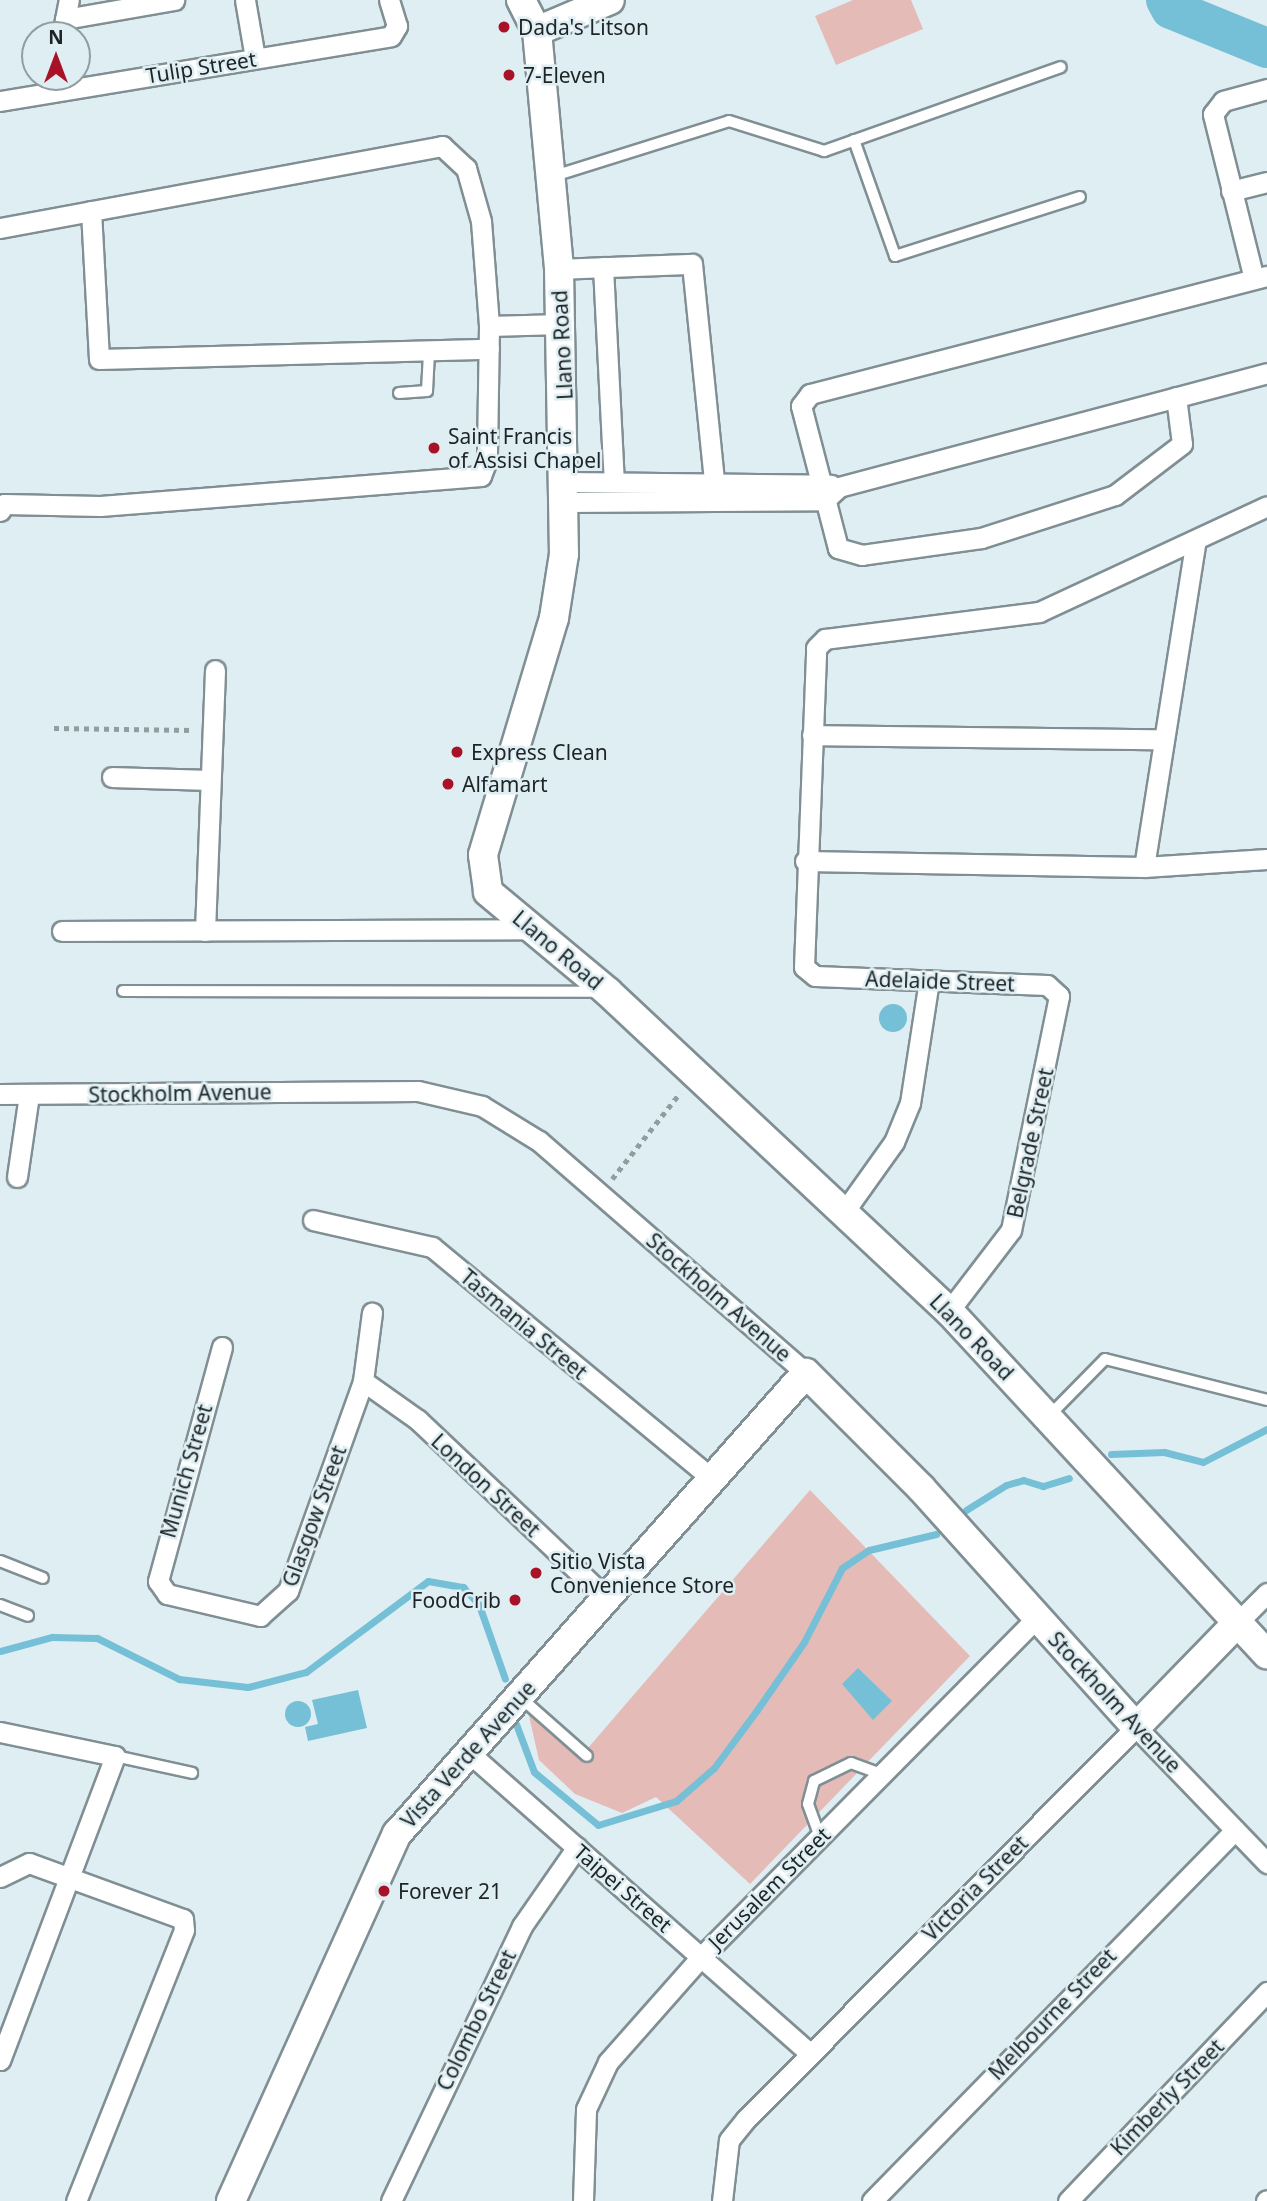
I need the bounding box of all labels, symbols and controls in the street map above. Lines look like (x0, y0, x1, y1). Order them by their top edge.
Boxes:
place label: Dada's Litson (518, 14, 649, 40)
marker: Dada's Litson (496, 19, 512, 35)
north arrow (21, 21, 91, 91)
text: N (48, 24, 64, 50)
street label: Tulip Street (144, 46, 258, 88)
place label: 7-Eleven (523, 62, 606, 88)
marker: 7-Eleven (501, 67, 517, 83)
street label: Llano Road (547, 290, 577, 400)
place label: Saint Francis of Assisi Chapel (448, 423, 601, 473)
marker: Saint Francis of Assisi Chapel (426, 440, 442, 456)
place label: Express Clean (471, 739, 608, 765)
marker: Express Clean (449, 744, 465, 760)
place label: Alfamart (462, 771, 548, 797)
marker: Alfamart (440, 776, 456, 792)
street label: Llano Road (508, 905, 608, 995)
street label: Adelaide Street (865, 966, 1015, 996)
street label: Belgrade Street (1002, 1066, 1058, 1220)
street label: Stockholm Avenue (88, 1079, 272, 1107)
street label: Stockholm Avenue (642, 1227, 796, 1367)
street label: Tasmania Street (456, 1264, 592, 1384)
street label: Llano Road (925, 1289, 1019, 1385)
street label: Munich Street (155, 1401, 217, 1541)
street label: London Street (426, 1428, 546, 1542)
street label: Glasgow Street (277, 1442, 351, 1590)
place label: Sitio Vista Convenience Store (550, 1548, 734, 1598)
marker: Sitio Vista Convenience Store (528, 1565, 544, 1581)
place label: FoodCrib (411, 1587, 501, 1613)
marker: FoodCrib (507, 1592, 523, 1608)
street label: Stockholm Avenue (1043, 1626, 1187, 1778)
street label: Vista Verde Avenue (395, 1675, 541, 1833)
street label: Jerusalem Street (703, 1822, 835, 1954)
street label: Victoria Street (917, 1830, 1033, 1946)
street label: Taipei Street (569, 1839, 677, 1937)
place label: Forever 21 (398, 1878, 502, 1904)
marker: Forever 21 (376, 1883, 392, 1899)
street label: Melbourne Street (983, 1943, 1121, 2085)
street label: Colombo Street (431, 1946, 521, 2094)
street label: Kimberly Street (1105, 2034, 1229, 2160)

